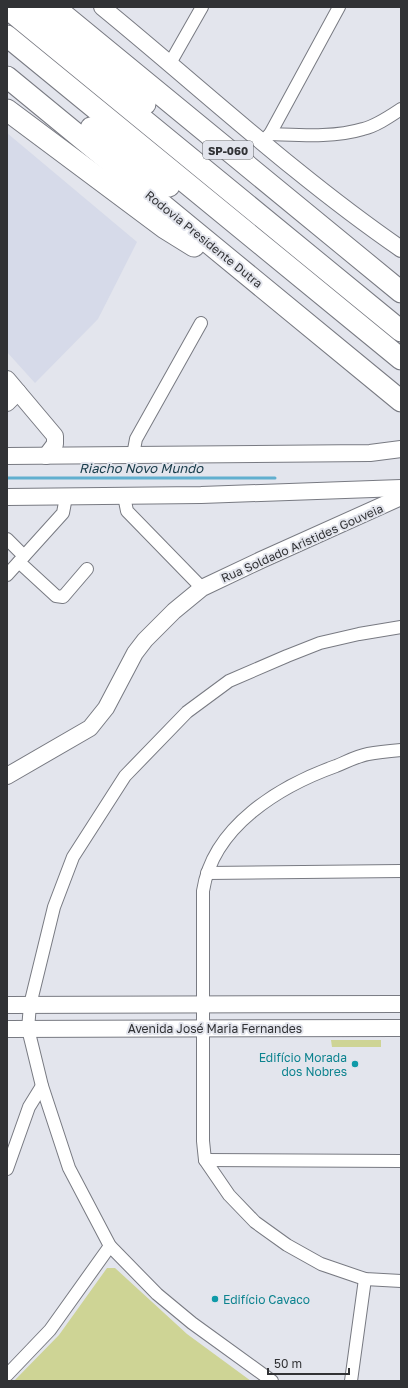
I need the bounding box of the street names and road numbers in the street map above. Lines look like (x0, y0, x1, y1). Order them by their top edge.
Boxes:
road number: SP-060 (203, 141, 253, 159)
street label: Rodovia Presidente Dutra (142, 187, 266, 291)
street label: Rua Soldado Aristides Gouveia (219, 500, 385, 586)
street label: Avenida José Maria Fernandes (128, 1021, 302, 1036)

